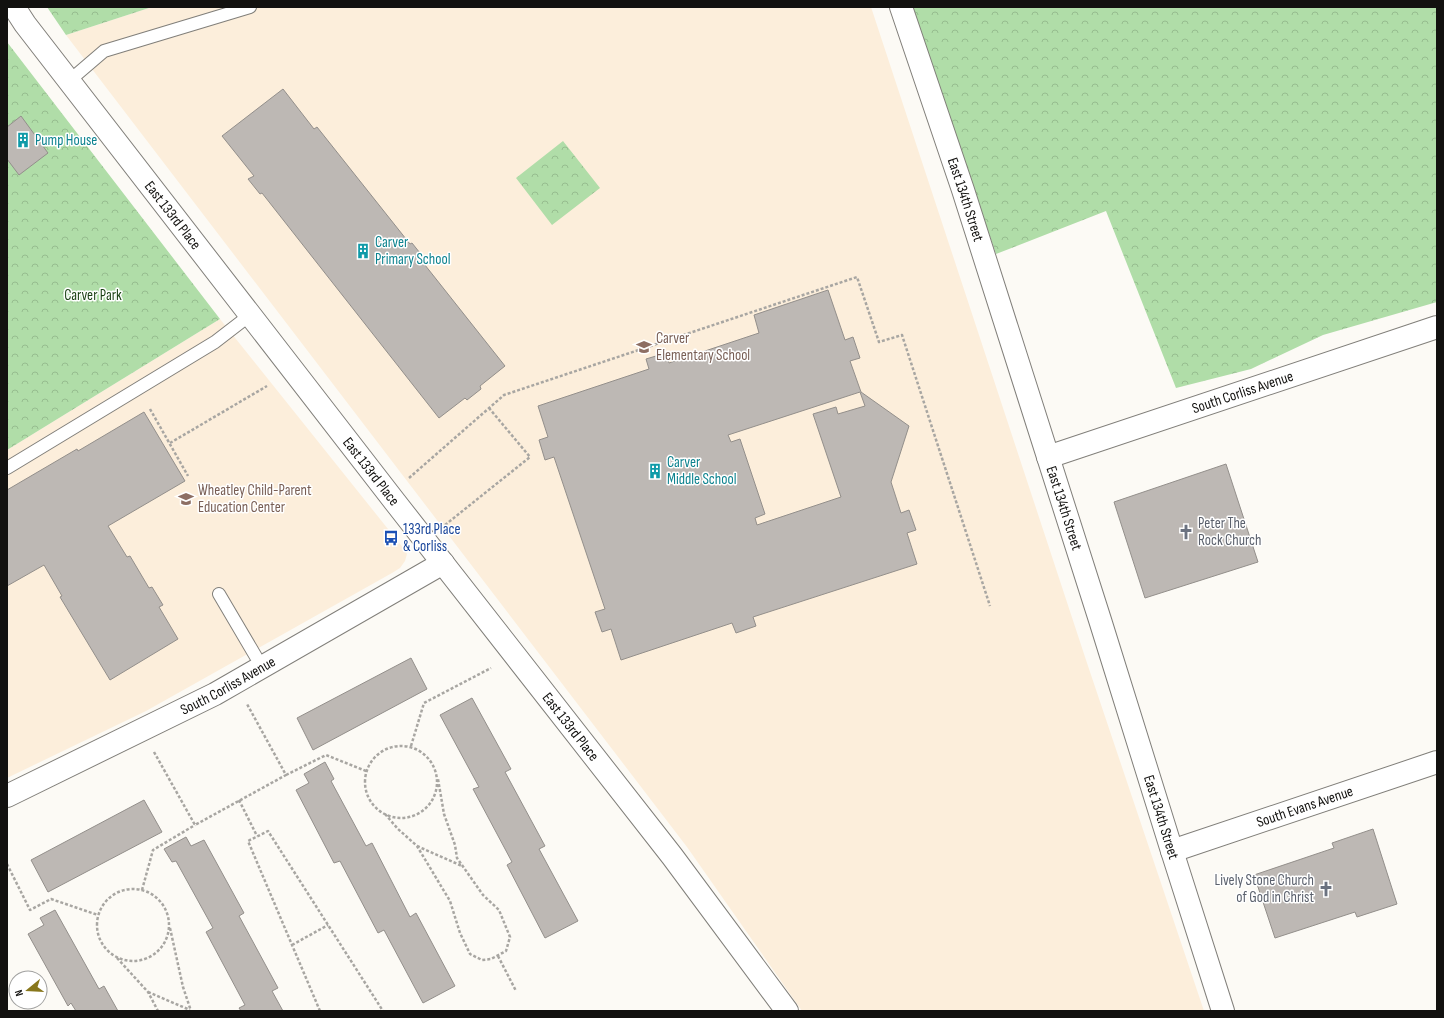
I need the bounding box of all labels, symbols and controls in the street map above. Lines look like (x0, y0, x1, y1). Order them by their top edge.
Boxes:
building icon: Pump House (14, 131, 32, 149)
place label: Pump House (35, 131, 97, 150)
street label: East 134th Street (943, 155, 988, 244)
street label: East 133rd Place (140, 177, 205, 254)
place label: Carver Primary School (375, 233, 451, 269)
building icon: Carver Primary School (354, 242, 372, 260)
park label: Carver Park (64, 286, 122, 305)
place label: Carver Elementary School (656, 329, 750, 365)
school or university icon: Carver Elementary School (635, 338, 653, 356)
street label: South Corliss Avenue (1189, 367, 1296, 418)
street label: East 133rd Place (338, 434, 403, 510)
place label: Carver Middle School (667, 453, 737, 489)
building icon: Carver Middle School (646, 462, 664, 480)
street label: East 134th Street (1042, 464, 1086, 553)
place label: Wheatley Child-Parent Education Center (198, 481, 312, 517)
school or university icon: Wheatley Child-Parent Education Center (177, 490, 195, 508)
place label: Peter The Rock Church (1198, 514, 1262, 550)
place label: 133rd Place & Corliss (403, 520, 460, 556)
church icon: Peter The Rock Church (1177, 523, 1195, 541)
bus stop icon: 133rd Place & Corliss (382, 529, 400, 547)
street label: South Corliss Avenue (177, 652, 279, 719)
street label: East 133rd Place (538, 689, 603, 765)
street label: East 134th Street (1139, 773, 1183, 862)
street label: South Evans Avenue (1254, 782, 1356, 832)
place label: Lively Stone Church of God in Christ (1215, 871, 1314, 907)
church icon: Lively Stone Church of God in Christ (1317, 880, 1335, 898)
north arrow (8, 970, 48, 1010)
text: N (12, 988, 26, 998)

